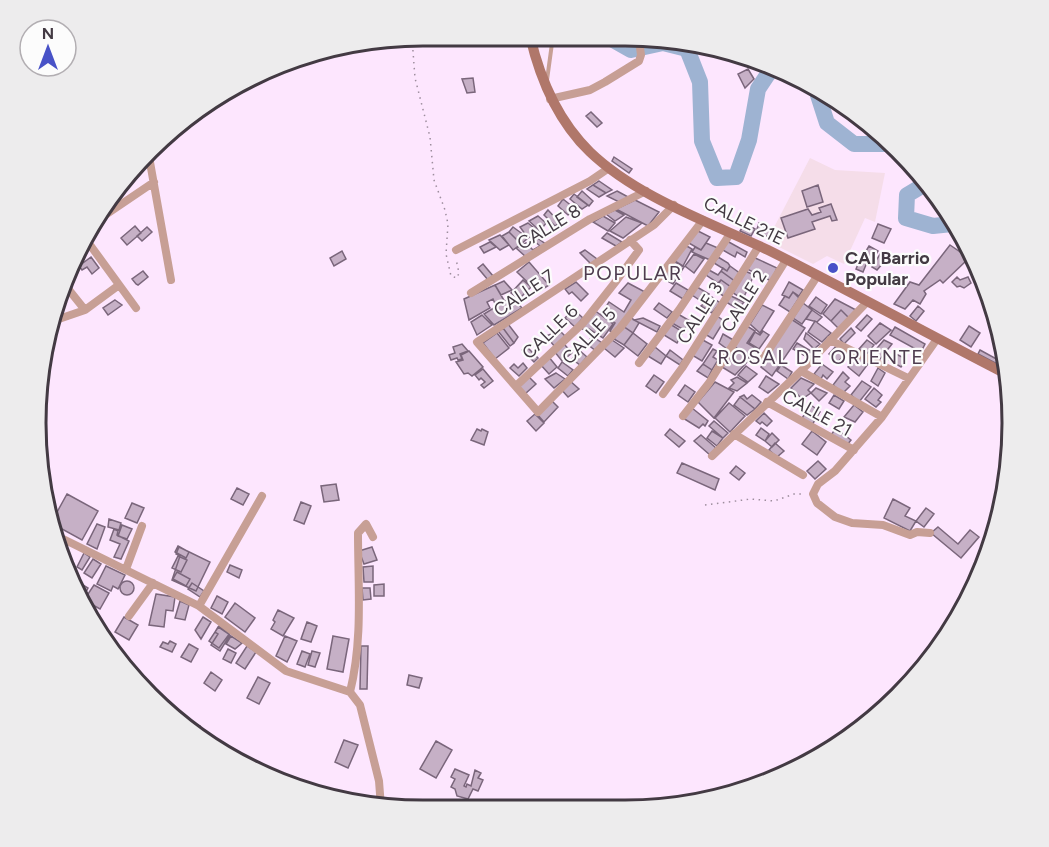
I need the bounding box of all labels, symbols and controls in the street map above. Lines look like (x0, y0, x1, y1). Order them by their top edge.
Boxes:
north arrow (18, 18, 78, 78)
text: N (42, 24, 54, 43)
street label: CALLE 21E (700, 192, 788, 250)
street label: CALLE 8 (513, 200, 585, 254)
place label: CAI Barrio Popular (845, 247, 930, 290)
district label: POPULAR (583, 261, 683, 285)
marker: CAI Barrio Popular (826, 261, 840, 275)
street label: CALLE 7 (489, 265, 559, 321)
street label: CALLE 2 (716, 266, 772, 336)
street label: CALLE 3 (672, 278, 728, 348)
street label: CALLE 6 (517, 300, 583, 364)
street label: CALLE 5 (557, 303, 621, 369)
district label: ROSAL DE ORIENTE (717, 345, 925, 369)
street label: CALLE 21 (778, 385, 856, 441)

